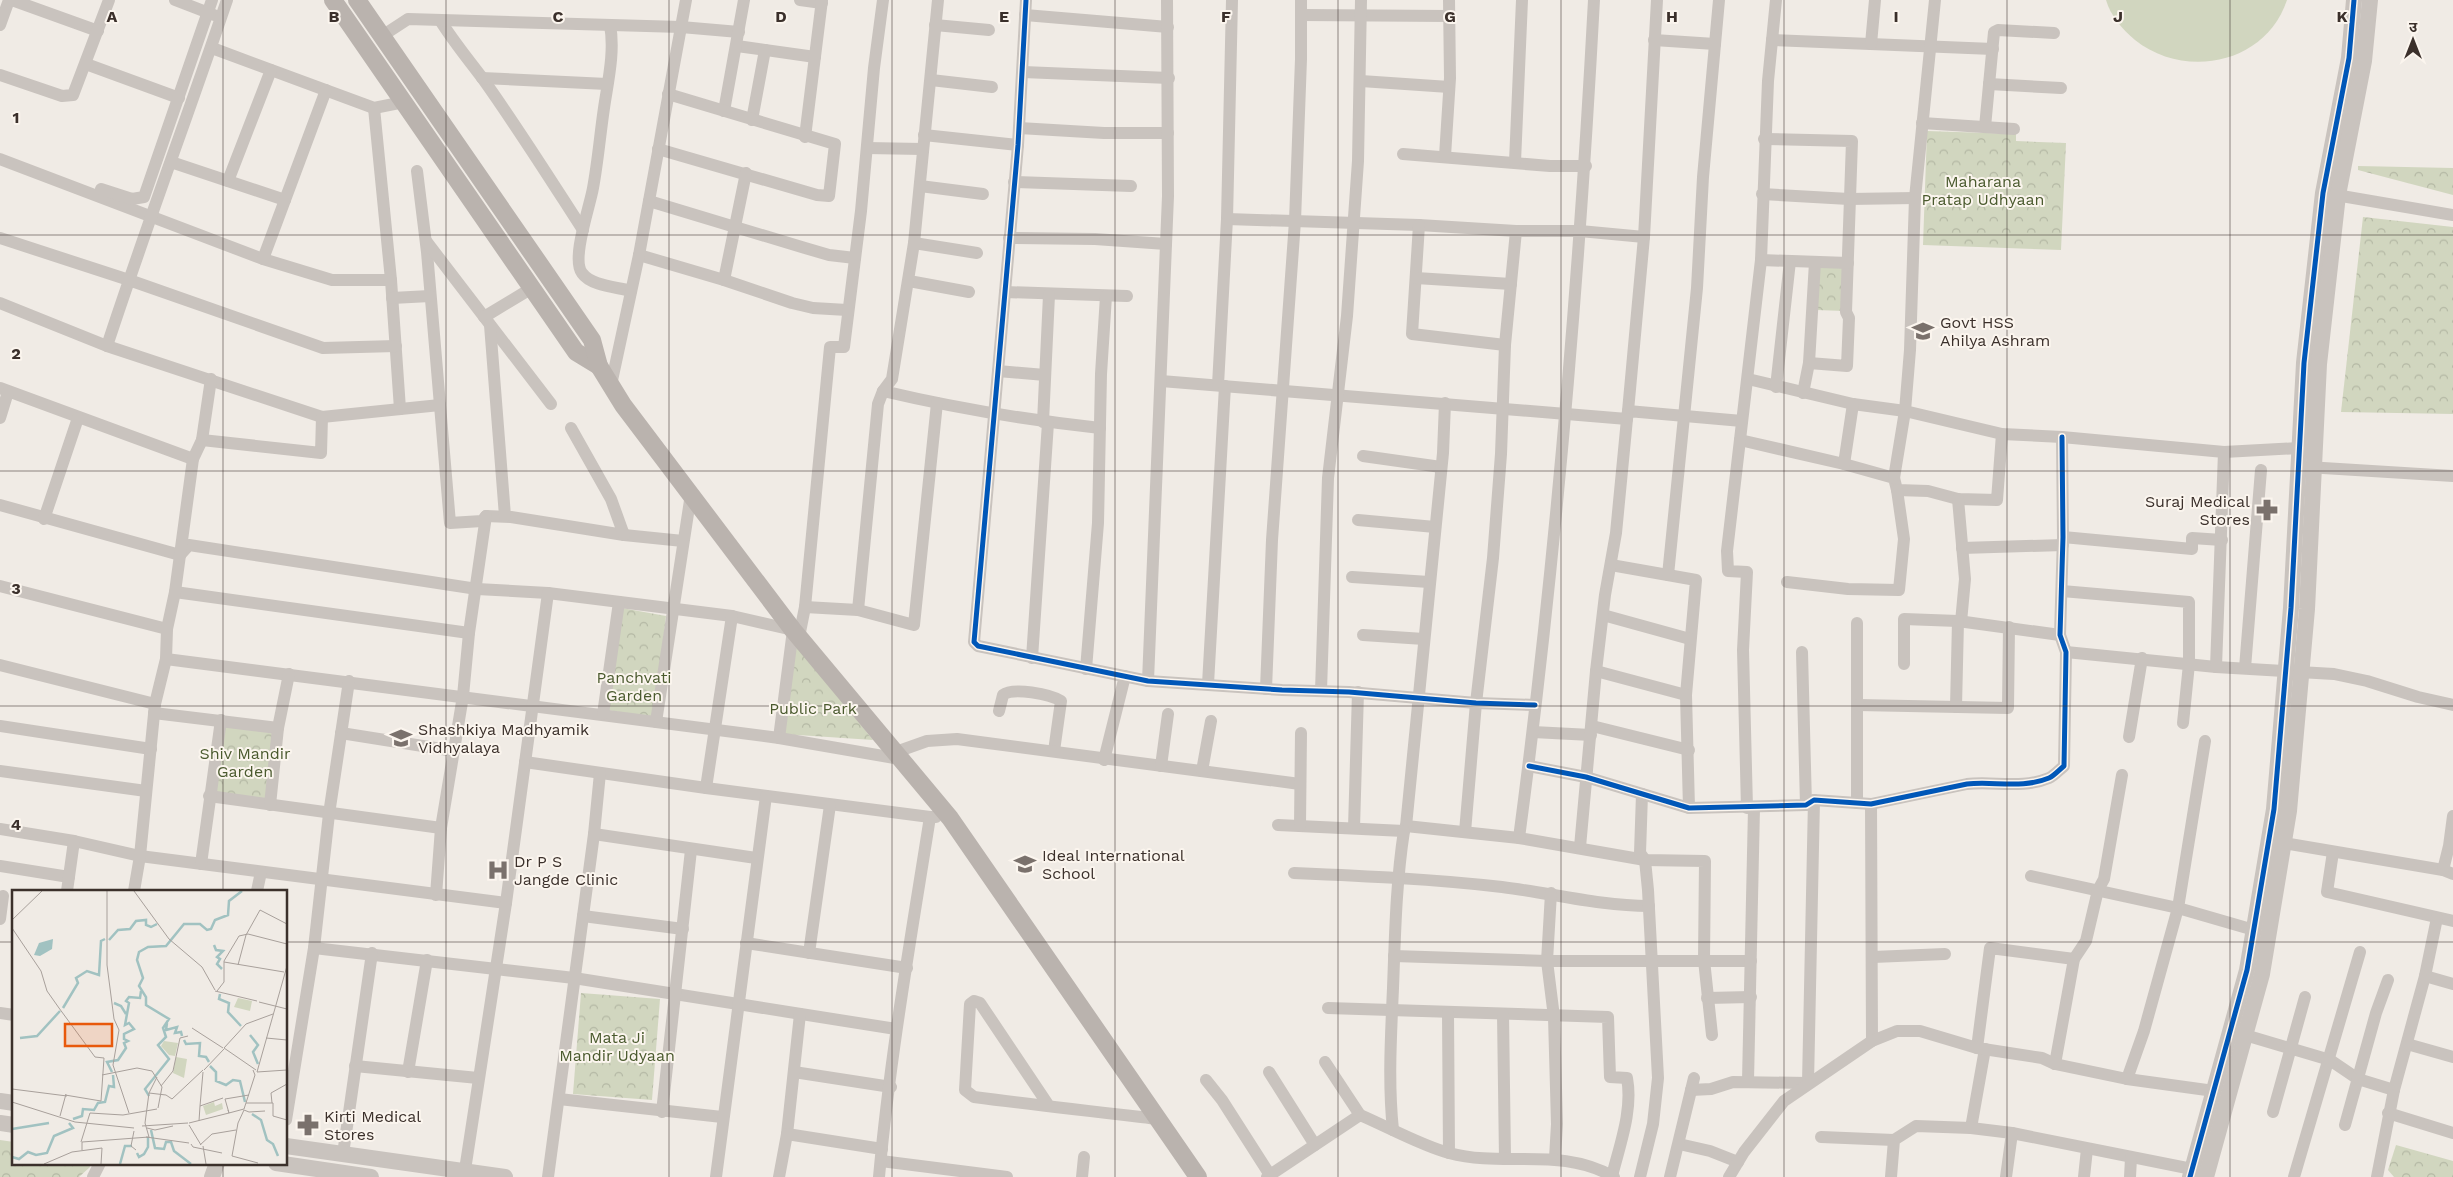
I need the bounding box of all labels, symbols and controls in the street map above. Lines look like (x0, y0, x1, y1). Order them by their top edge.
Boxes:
text: A (107, 7, 118, 26)
text: B (329, 7, 340, 26)
text: C (553, 7, 564, 26)
text: D (775, 7, 787, 26)
text: E (999, 7, 1009, 26)
text: F (1221, 7, 1231, 26)
text: G (1444, 7, 1456, 26)
text: H (1666, 7, 1678, 26)
text: I (1893, 7, 1899, 26)
text: J (2113, 7, 2123, 26)
text: K (2336, 7, 2348, 26)
north arrow (2388, 15, 2438, 65)
text: उ (2409, 19, 2418, 35)
text: 1 (13, 108, 19, 127)
park label: Maharana Pratap Udhyaan (1921, 172, 2045, 209)
place label: Govt HSS Ahilya Ashram (1940, 313, 2050, 350)
school or university icon: Govt HSS Ahilya Ashram (1910, 318, 1936, 344)
text: 2 (11, 344, 21, 363)
place label: Suraj Medical Stores (2145, 492, 2250, 529)
pharmacy icon: Suraj Medical Stores (2254, 497, 2280, 523)
text: 3 (11, 579, 21, 598)
park label: Panchvati Garden (596, 668, 672, 705)
park label: Public Park (769, 699, 857, 718)
place label: Shashkiya Madhyamik Vidhyalaya (418, 720, 589, 757)
school or university icon: Shashkiya Madhyamik Vidhyalaya (388, 725, 414, 751)
park label: Shiv Mandir Garden (199, 744, 291, 781)
text: 4 (11, 815, 21, 834)
place label: Ideal International School (1042, 846, 1185, 883)
school or university icon: Ideal International School (1012, 851, 1038, 877)
place label: Dr P S Jangde Clinic (514, 852, 618, 889)
hospital icon: Dr P S Jangde Clinic (485, 857, 511, 883)
inset map (12, 890, 288, 1164)
park label: Mata Ji Mandir Udyaan (559, 1028, 675, 1065)
place label: Kirti Medical Stores (324, 1107, 421, 1144)
pharmacy icon: Kirti Medical Stores (295, 1112, 321, 1138)

